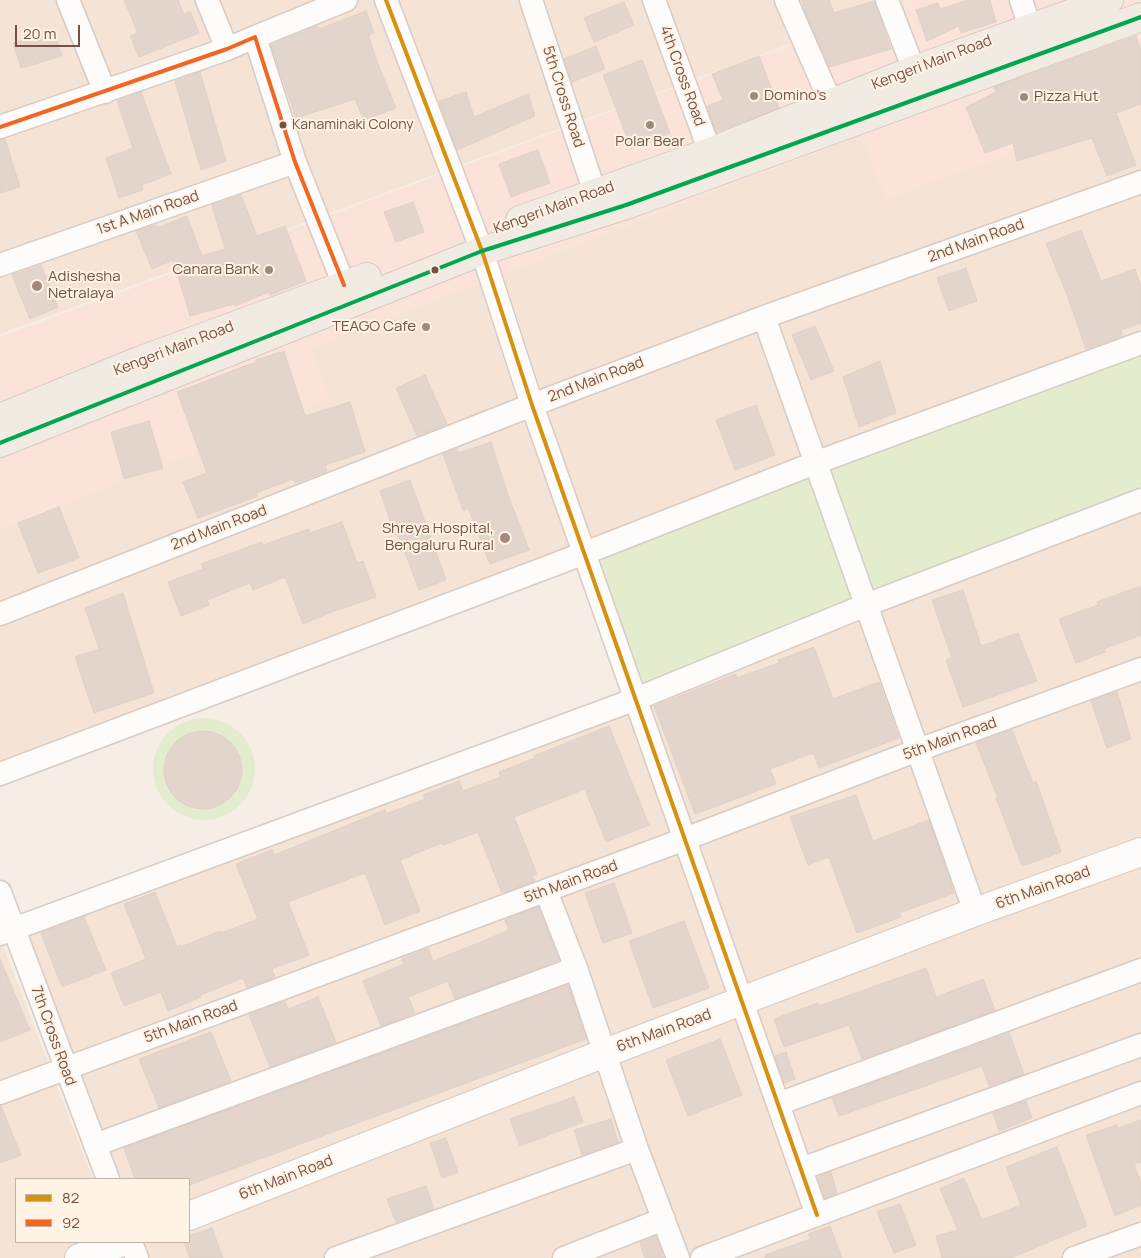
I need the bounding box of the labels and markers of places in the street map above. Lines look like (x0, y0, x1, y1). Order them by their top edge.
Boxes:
place label: Domino's (764, 87, 826, 105)
place label: Pizza Hut (1034, 88, 1099, 106)
marker: Domino's (748, 90, 760, 102)
marker: Pizza Hut (1018, 91, 1030, 103)
place label: Kanaminaki Colony (292, 117, 414, 133)
marker: Polar Bear (644, 119, 656, 131)
marker: Kanaminaki Colony (278, 120, 288, 130)
place label: Polar Bear (615, 133, 685, 151)
place label: Canara Bank (172, 261, 259, 279)
marker: Canara Bank (263, 264, 275, 276)
unlabelled marker (430, 265, 440, 275)
place label: Adishesha Netralaya (48, 268, 121, 303)
marker: Adishesha Netralaya (30, 279, 44, 293)
place label: TEAGO Cafe (332, 318, 416, 336)
marker: TEAGO Cafe (420, 321, 432, 333)
place label: Shreya Hospital, Bengaluru Rural (382, 520, 494, 555)
marker: Shreya Hospital, Bengaluru Rural (498, 531, 512, 545)

